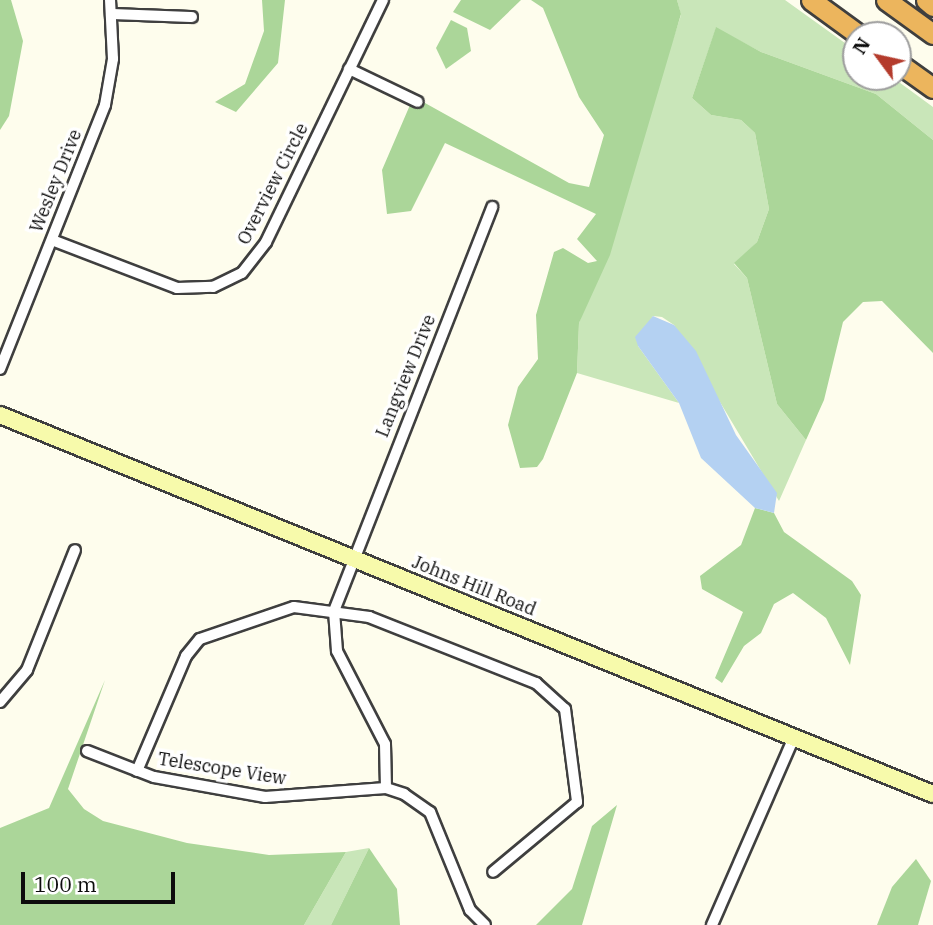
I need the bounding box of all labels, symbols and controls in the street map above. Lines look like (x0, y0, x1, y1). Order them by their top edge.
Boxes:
north arrow (842, 21, 912, 91)
text: N (847, 33, 875, 58)
street label: Overview Circle (233, 120, 313, 248)
street label: Wesley Drive (26, 126, 86, 236)
street label: Langview Drive (372, 311, 440, 441)
street label: Johns Hill Road (409, 551, 539, 621)
street label: Telescope View (156, 748, 288, 790)
scale bar (24, 858, 178, 902)
text: 100 m (34, 870, 97, 898)

